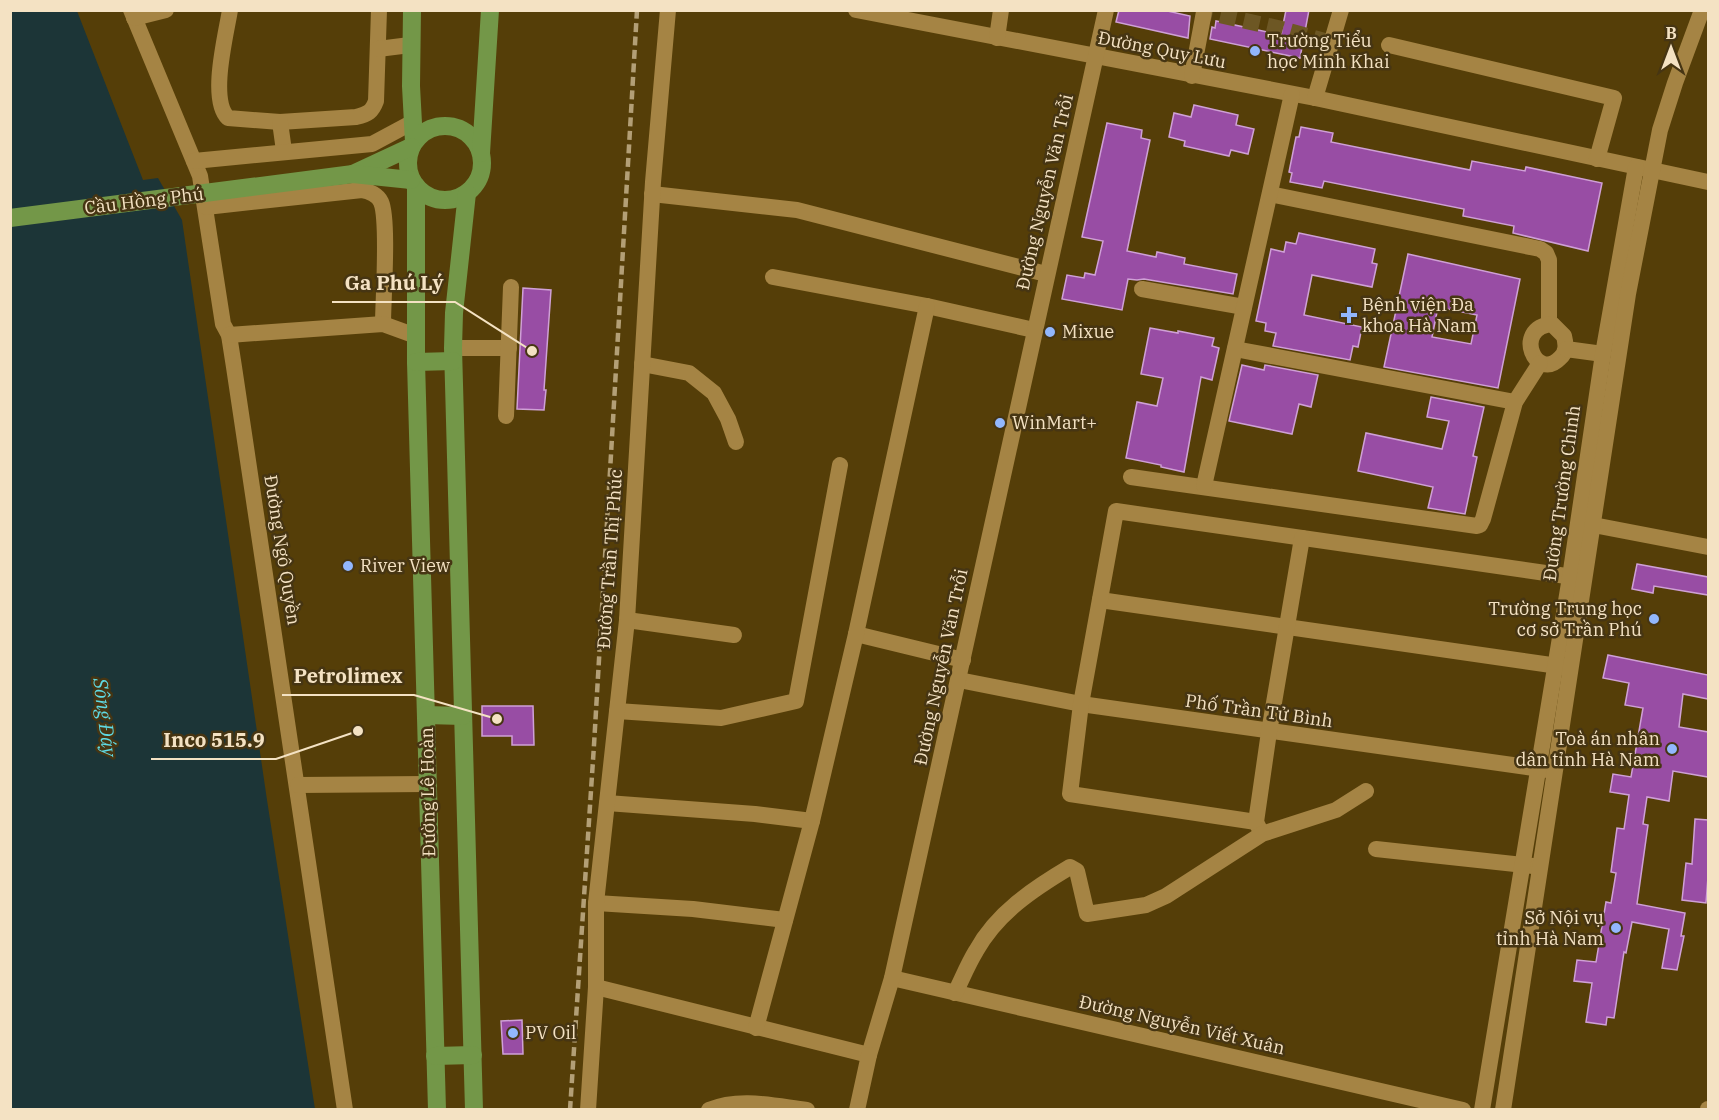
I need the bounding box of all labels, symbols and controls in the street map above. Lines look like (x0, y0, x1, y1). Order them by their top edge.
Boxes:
north arrow (1641, 18, 1701, 78)
text: B (1665, 23, 1677, 43)
street label: Đường Quy Lưu (1096, 26, 1228, 73)
place label: Trường Tiểu học Minh Khai (1267, 29, 1390, 73)
marker: Trường Tiểu học Minh Khai (1248, 44, 1262, 58)
street label: Đường Nguyễn Văn Trỗi (1011, 91, 1078, 292)
street label: Cầu Hồng Phú (83, 182, 205, 219)
callout: Ga Phú Lý (332, 264, 455, 302)
text: Ga Phú Lý (344, 269, 444, 296)
place label: Bệnh viện Đa khoa Hà Nam (1362, 293, 1477, 337)
marker: Bệnh viện Đa khoa Hà Nam (1340, 306, 1358, 324)
place label: Mixue (1062, 320, 1114, 343)
marker: Mixue (1043, 325, 1057, 339)
street label: Đường Trường Chinh (1538, 404, 1585, 582)
place label: WinMart+ (1012, 411, 1097, 434)
marker: WinMart+ (993, 416, 1007, 430)
street label: Đường Trần Thị Phúc (592, 468, 627, 650)
street label: Đường Ngô Quyền (259, 473, 306, 627)
place label: River View (360, 554, 450, 577)
marker: River View (341, 559, 355, 573)
street label: Đường Nguyễn Văn Trỗi (908, 566, 973, 767)
place label: Trường Trung học cơ sở Trần Phú (1488, 597, 1642, 641)
marker: Trường Trung học cơ sở Trần Phú (1647, 612, 1661, 626)
callout: Petrolimex (282, 657, 414, 695)
text: Petrolimex (294, 662, 403, 689)
water label: Sông Đáy (87, 675, 124, 760)
street label: Phố Trần Tử Bình (1184, 689, 1334, 732)
callout: Inco 515.9 (151, 721, 276, 759)
text: Inco 515.9 (163, 726, 265, 753)
street label: Đường Lê Hoàn (415, 727, 440, 857)
place label: Toà án nhân dân tỉnh Hà Nam (1516, 727, 1660, 771)
marker: Toà án nhân dân tỉnh Hà Nam (1665, 742, 1679, 756)
place label: Sở Nội vụ tỉnh Hà Nam (1496, 906, 1604, 950)
marker: Sở Nội vụ tỉnh Hà Nam (1609, 921, 1623, 935)
street label: Đường Nguyễn Viết Xuân (1077, 990, 1287, 1059)
place label: PV Oil (525, 1021, 576, 1044)
marker: PV Oil (506, 1026, 520, 1040)

